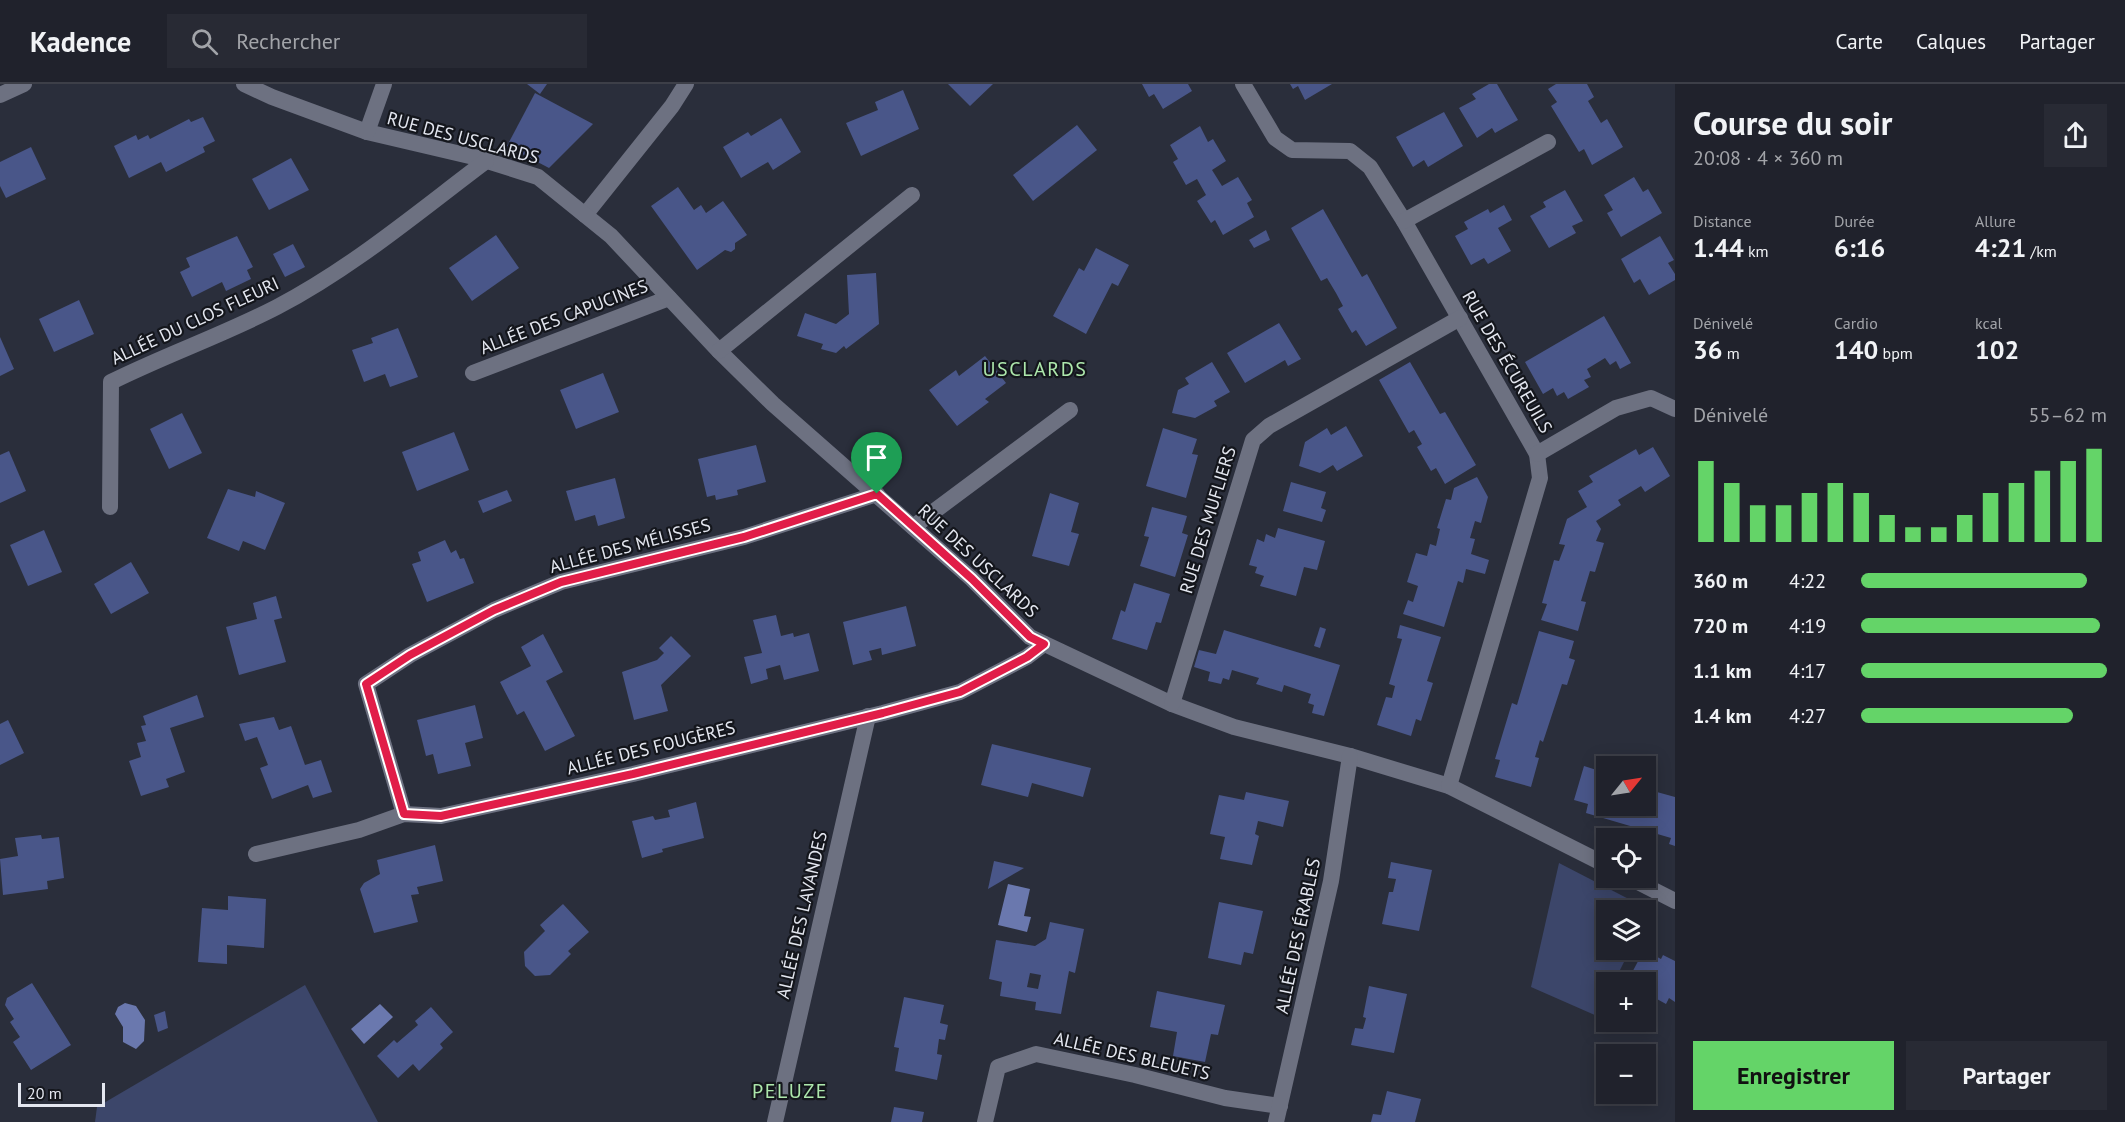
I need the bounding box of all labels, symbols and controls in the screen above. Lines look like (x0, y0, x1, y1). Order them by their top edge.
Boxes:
search box (167, 14, 587, 68)
text: Kadence (30, 23, 131, 60)
icon: search (188, 25, 221, 58)
text: Rechercher (236, 27, 340, 55)
text: Carte (1836, 28, 1883, 55)
text: Calques (1916, 28, 1986, 55)
text: Partager (2019, 28, 2095, 55)
text: Course du soir (1693, 101, 1892, 144)
button: share (2044, 104, 2107, 167)
street label: RUE DES USCLARDS (385, 106, 542, 169)
text: 20:08 · 4 × 360 m (1693, 145, 1843, 171)
text: Distance (1693, 211, 1752, 231)
text: Durée (1834, 211, 1875, 231)
text: Allure (1975, 211, 2016, 231)
text: 1.44 (1693, 231, 1744, 264)
text: 6:16 (1834, 231, 1885, 264)
text: 4:21 (1975, 231, 2026, 264)
text: km (1744, 241, 1769, 261)
text: /km (2026, 241, 2057, 261)
street label: ALLÉE DU CLOS FLEURI (107, 272, 282, 370)
street label: ALLÉE DES CAPUCINES (477, 274, 651, 359)
street label: RUE DES ÉCUREUILS (1457, 286, 1558, 437)
text: Dénivelé (1693, 313, 1753, 333)
text: Cardio (1834, 313, 1878, 333)
text: kcal (1975, 313, 2002, 333)
text: 36 (1693, 333, 1722, 366)
text: 140 (1834, 333, 1878, 366)
text: 102 (1975, 333, 2019, 366)
text: m (1722, 343, 1740, 363)
text: bpm (1878, 343, 1913, 363)
district label: USCLARDS (983, 356, 1087, 382)
text: Dénivelé (1693, 402, 1768, 428)
text: 55–62 m (2029, 402, 2107, 428)
pin (851, 432, 902, 494)
icon: arrive (860, 441, 893, 474)
street label: RUE DES MUFLIERS (1174, 444, 1241, 596)
street label: RUE DES USCLARDS (913, 499, 1043, 622)
street label: ALLÉE DES MÉLISSES (547, 513, 713, 578)
text: 360 m (1693, 568, 1748, 594)
text: 4:22 (1789, 568, 1826, 594)
text: 720 m (1693, 613, 1748, 639)
text: 4:19 (1789, 613, 1826, 639)
text: 1.1 km (1693, 658, 1752, 684)
text: 4:17 (1789, 658, 1826, 684)
text: 1.4 km (1693, 703, 1752, 729)
text: 4:27 (1789, 703, 1826, 729)
street label: ALLÉE DES FOUGÈRES (564, 715, 738, 780)
north arrow (1596, 756, 1656, 816)
map controls (1596, 756, 1656, 1104)
button: locate (1596, 828, 1656, 888)
street label: ALLÉE DES LAVANDES (771, 829, 832, 1001)
street label: ALLÉE DES ÉRABLES (1270, 856, 1325, 1016)
button: layers (1596, 900, 1656, 960)
button: + (1596, 972, 1656, 1032)
street label: ALLÉE DES BLEUETS (1052, 1026, 1212, 1085)
button: Enregistrer (1693, 1041, 1894, 1110)
button: Partager (1906, 1041, 2107, 1110)
button: − (1596, 1044, 1656, 1104)
district label: PELUZE (752, 1078, 828, 1104)
scale bar (18, 1080, 105, 1108)
text: 20 m (27, 1083, 62, 1103)

